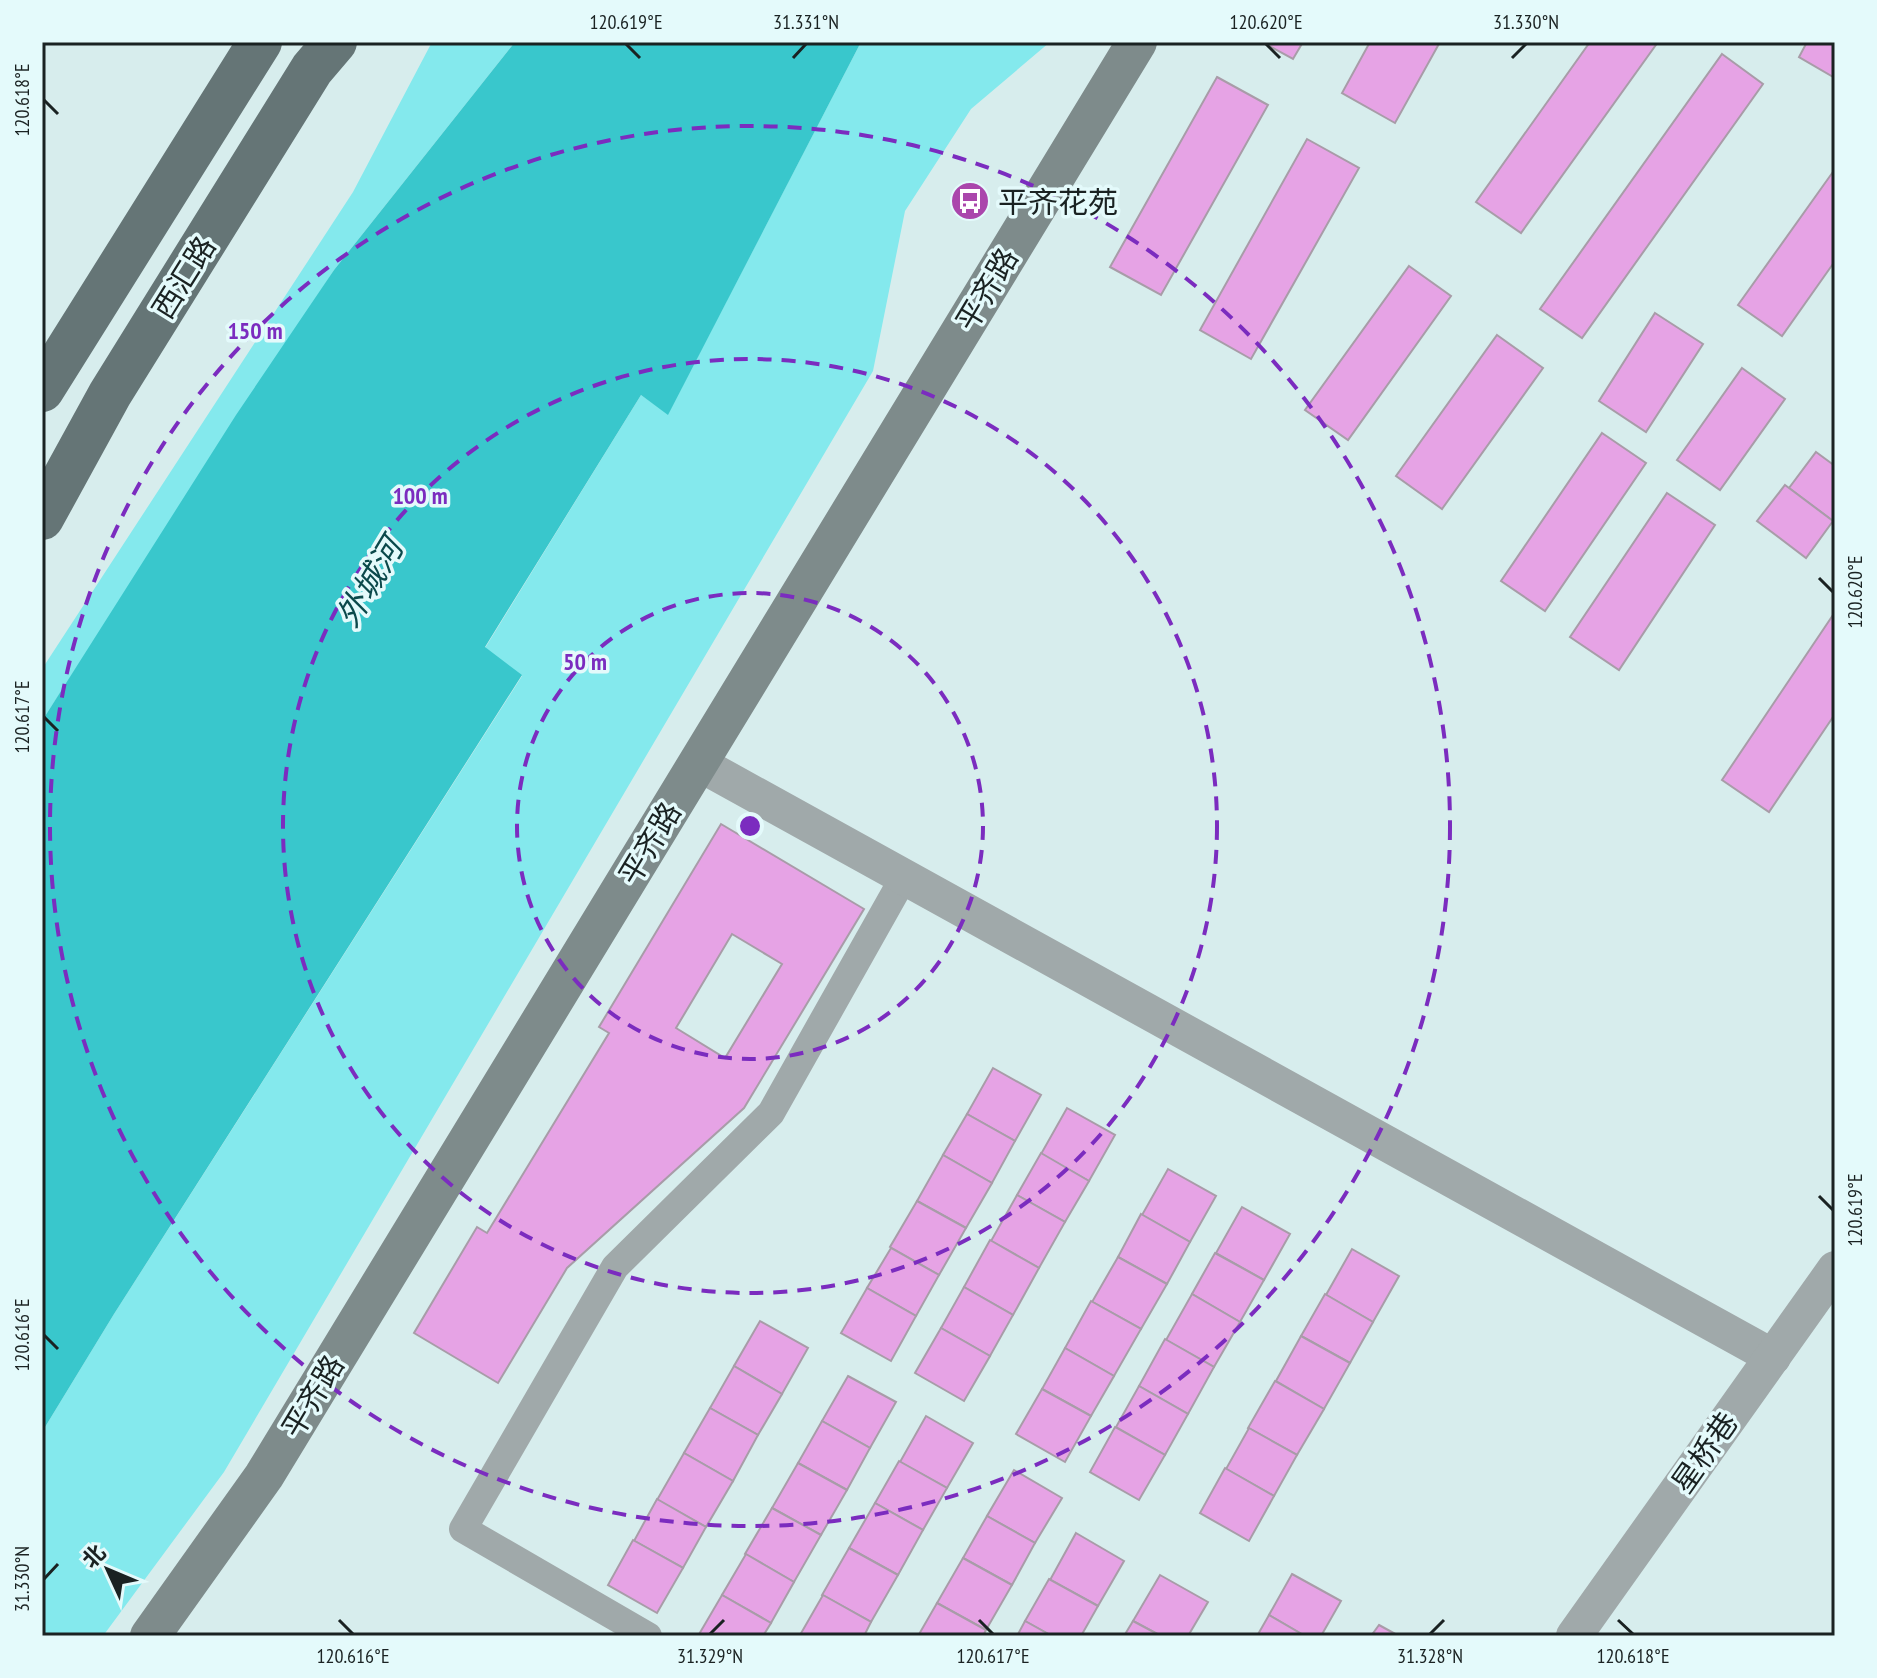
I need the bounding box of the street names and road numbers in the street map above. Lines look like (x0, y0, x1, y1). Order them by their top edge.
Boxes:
street label: 西汇路 (143, 229, 223, 325)
street label: 平齐路 (946, 240, 1026, 338)
street label: 平齐路 (609, 794, 689, 892)
street label: 平齐路 (272, 1347, 352, 1445)
street label: 星桥巷 (1662, 1404, 1746, 1500)

